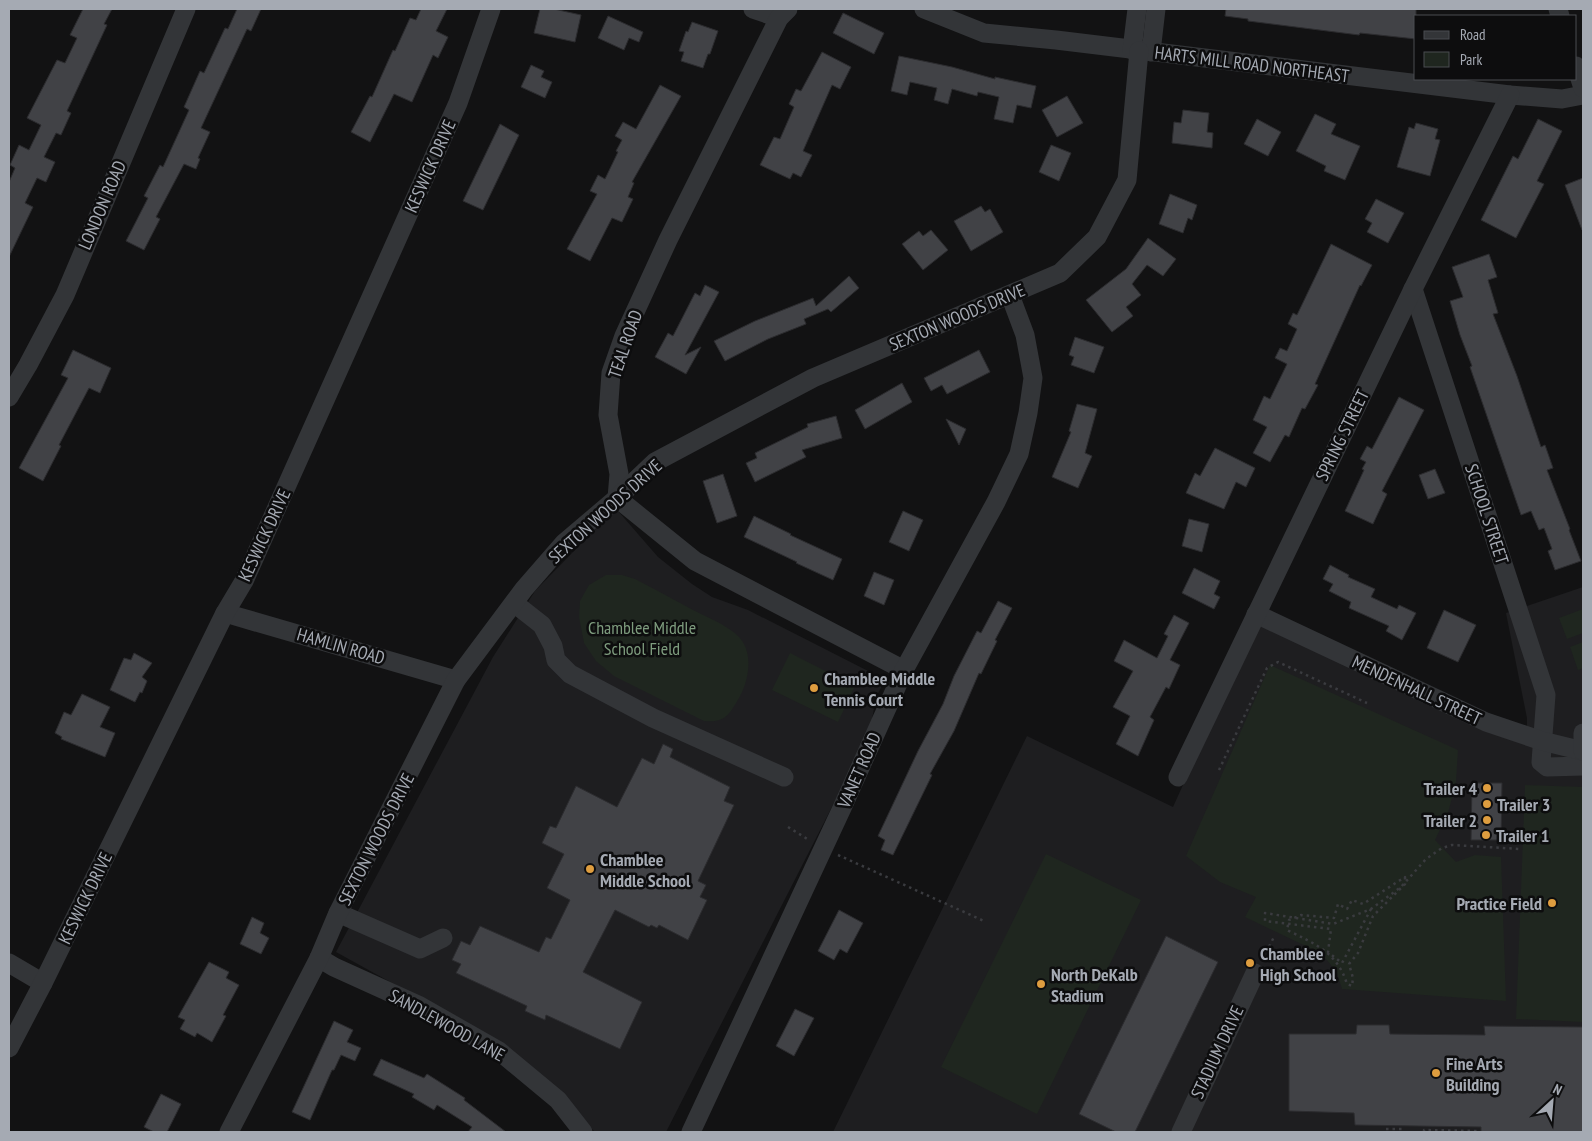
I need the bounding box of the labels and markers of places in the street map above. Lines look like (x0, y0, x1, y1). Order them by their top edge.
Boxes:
place label: Chamblee Middle Tennis Court (824, 667, 936, 711)
marker: Chamblee Middle Tennis Court (808, 682, 820, 694)
place label: Trailer 4 (1424, 777, 1477, 800)
marker: Trailer 4 (1481, 782, 1493, 794)
place label: Trailer 3 (1497, 793, 1550, 816)
marker: Trailer 3 (1481, 798, 1493, 810)
place label: Trailer 2 (1424, 809, 1477, 832)
marker: Trailer 2 (1481, 814, 1493, 826)
place label: Trailer 1 (1496, 824, 1549, 847)
marker: Trailer 1 (1480, 829, 1492, 841)
place label: Chamblee Middle School (600, 848, 691, 892)
marker: Chamblee Middle School (584, 863, 596, 875)
place label: Practice Field (1456, 892, 1542, 915)
marker: Practice Field (1546, 897, 1558, 909)
place label: Chamblee High School (1260, 942, 1337, 986)
marker: Chamblee High School (1244, 957, 1256, 969)
place label: North DeKalb Stadium (1051, 963, 1138, 1007)
marker: North DeKalb Stadium (1035, 978, 1047, 990)
place label: Fine Arts Building (1446, 1052, 1503, 1096)
marker: Fine Arts Building (1430, 1067, 1442, 1079)

